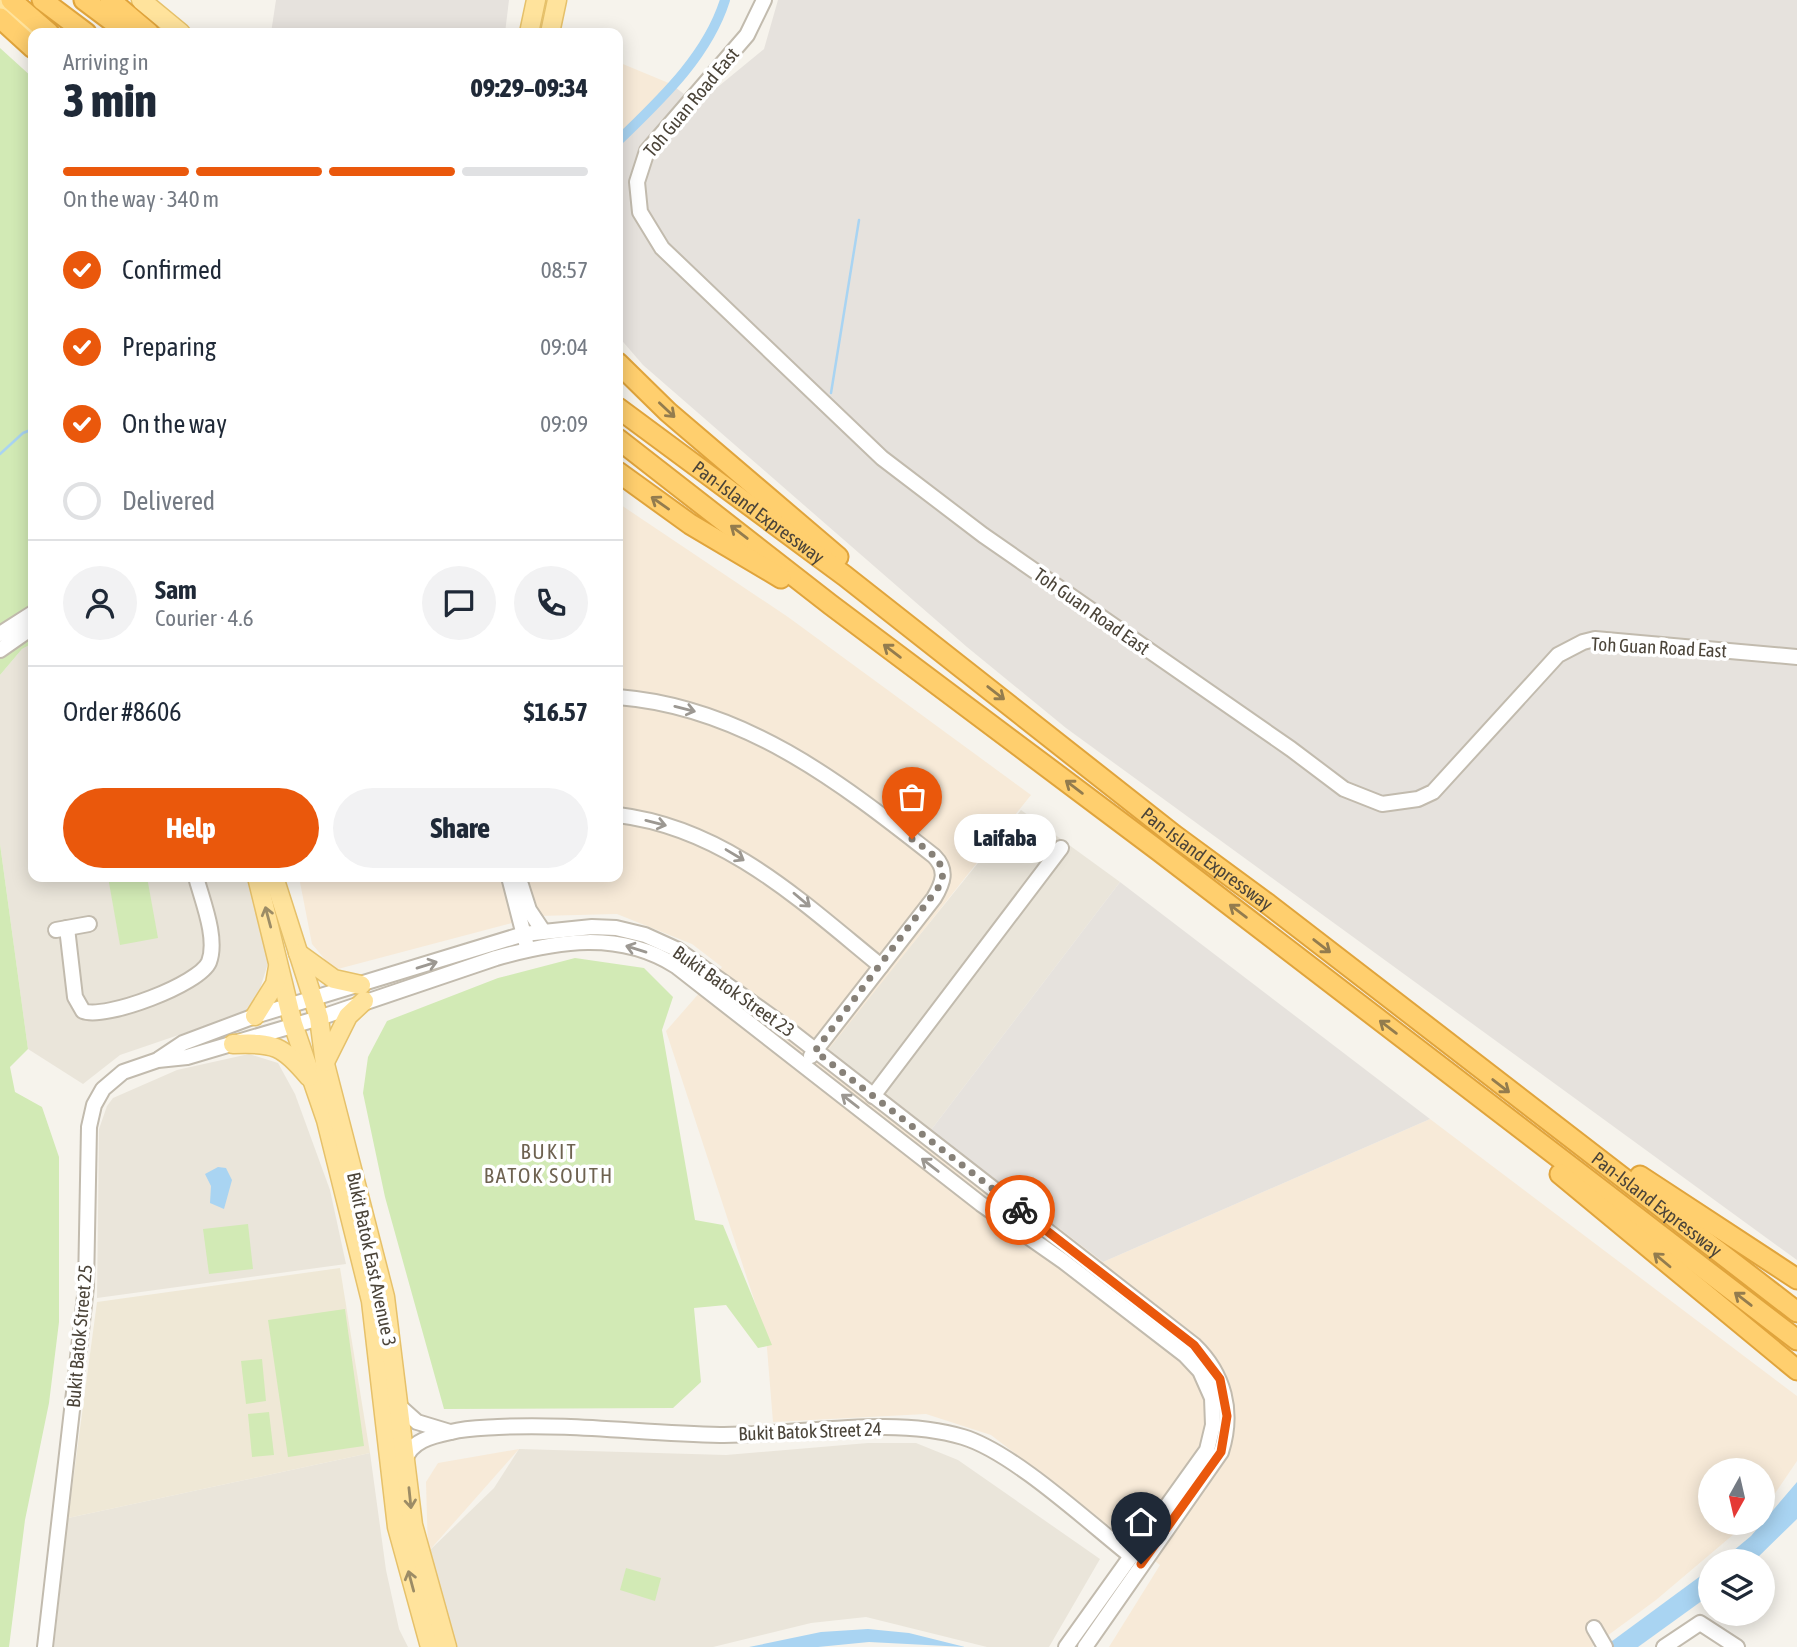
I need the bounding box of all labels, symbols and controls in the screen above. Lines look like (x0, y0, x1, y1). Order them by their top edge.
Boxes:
street label: Toh Guan Road East (639, 43, 743, 161)
text: Arriving in (63, 49, 149, 75)
text: 09:29–09:34 (471, 73, 588, 103)
text: 3 min (63, 74, 157, 127)
text: On the way · 340 m (63, 186, 219, 212)
icon: check (63, 251, 101, 289)
text: Confirmed (122, 255, 222, 285)
text: 08:57 (541, 257, 588, 283)
icon: check (63, 328, 101, 366)
text: Preparing (122, 332, 216, 362)
text: 09:04 (540, 334, 588, 360)
one-way arrow (658, 402, 676, 418)
icon: check (63, 405, 101, 443)
text: On the way (122, 409, 227, 439)
text: 09:09 (540, 411, 588, 437)
street label: Pan-Island Expressway (688, 456, 829, 568)
text: Delivered (122, 486, 215, 516)
one-way arrow (651, 496, 670, 510)
one-way arrow (730, 525, 749, 540)
street label: Toh Guan Road East (1030, 563, 1154, 659)
button: person (63, 566, 137, 640)
button: chat (422, 566, 496, 640)
button: phone (514, 566, 588, 640)
text: Sam (155, 575, 197, 605)
text: Courier · 4.6 (155, 605, 254, 631)
street label: Toh Guan Road East (1591, 632, 1727, 662)
one-way arrow (883, 643, 902, 658)
one-way arrow (986, 686, 1004, 701)
text: Order #8606 (63, 697, 182, 727)
text: $16.57 (524, 697, 588, 727)
one-way arrow (673, 703, 696, 716)
pin (882, 767, 942, 839)
icon: bag (893, 778, 931, 816)
one-way arrow (1065, 780, 1084, 794)
button: Help (63, 788, 319, 868)
button: Share (333, 788, 588, 868)
street label: Pan-Island Expressway (1137, 803, 1277, 915)
callout: Laifaba (954, 814, 1056, 864)
one-way arrow (644, 817, 667, 830)
text: Laifaba (973, 825, 1037, 851)
one-way arrow (725, 849, 745, 863)
one-way arrow (792, 892, 810, 908)
one-way arrow (1229, 904, 1248, 919)
one-way arrow (261, 907, 274, 929)
one-way arrow (1312, 938, 1330, 953)
one-way arrow (625, 941, 647, 954)
street label: Bukit Batok Street 23 (669, 941, 799, 1041)
one-way arrow (415, 958, 437, 970)
one-way arrow (1380, 1019, 1398, 1034)
one-way arrow (1491, 1078, 1510, 1093)
one-way arrow (841, 1094, 860, 1109)
district label: BUKIT BATOK SOUTH (484, 1139, 614, 1187)
street label: Pan-Island Expressway (1588, 1147, 1727, 1261)
one-way arrow (922, 1157, 940, 1172)
street label: Bukit Batok East Avenue 3 (343, 1170, 401, 1348)
courier (985, 1175, 1055, 1245)
icon: bike (1001, 1191, 1039, 1229)
one-way arrow (1654, 1252, 1672, 1268)
street label: Bukit Batok Street 25 (62, 1264, 96, 1408)
one-way arrow (1733, 1292, 1752, 1307)
street label: Bukit Batok Street 24 (738, 1417, 882, 1444)
north arrow (1698, 1458, 1774, 1535)
map controls (1698, 1458, 1775, 1626)
one-way arrow (403, 1487, 416, 1509)
pin (1111, 1492, 1171, 1564)
icon: home (1122, 1503, 1160, 1541)
button: layers (1698, 1549, 1775, 1626)
one-way arrow (404, 1571, 417, 1593)

